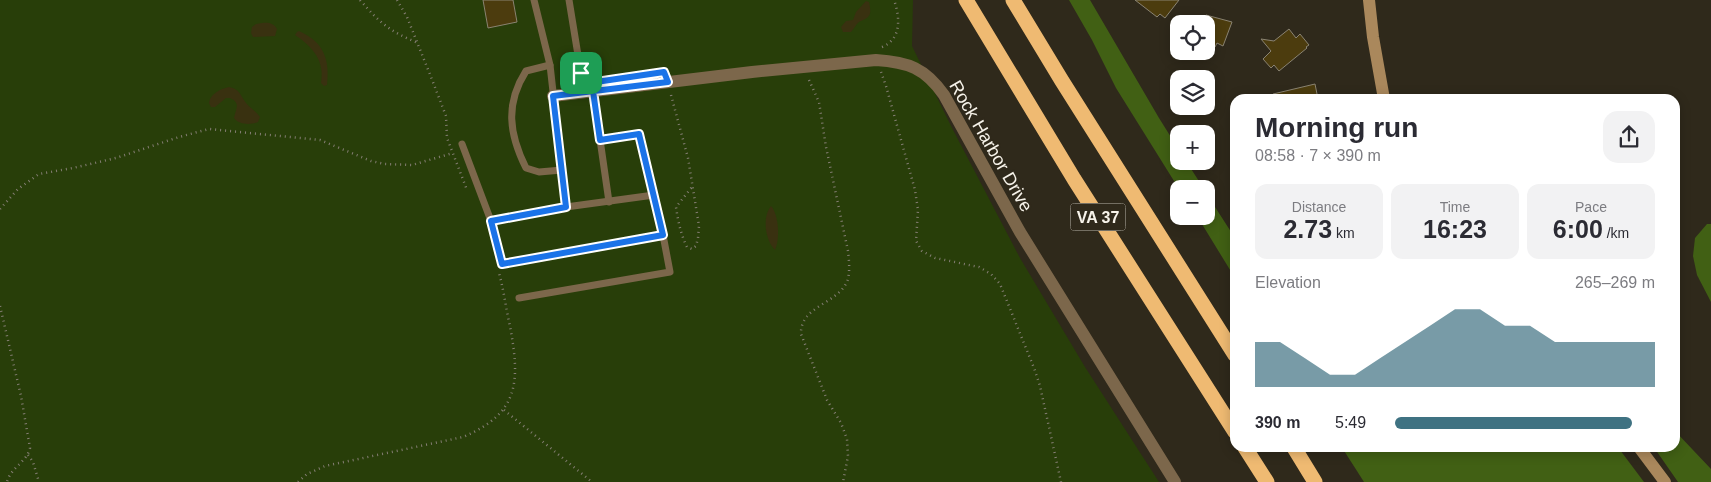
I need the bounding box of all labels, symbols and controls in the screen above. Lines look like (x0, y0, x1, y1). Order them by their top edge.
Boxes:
map controls (1170, 15, 1215, 225)
button: locate (1170, 15, 1215, 60)
pin (560, 52, 602, 94)
icon: arrive (567, 59, 595, 87)
button: layers (1170, 70, 1215, 115)
street label: Rock Harbor Drive (945, 77, 1037, 215)
button: share (1603, 111, 1655, 163)
text: Morning run (1255, 112, 1418, 143)
button: + (1170, 125, 1215, 170)
text: 08:58 · 7 × 390 m (1255, 147, 1381, 164)
button: − (1170, 180, 1215, 225)
text: Distance (1292, 199, 1346, 215)
text: Time (1440, 199, 1470, 215)
text: Pace (1575, 199, 1607, 215)
road number: VA 37 (1070, 203, 1126, 230)
text: 2.73 (1283, 215, 1332, 243)
text: 16:23 (1423, 215, 1487, 243)
text: 6:00 (1553, 215, 1603, 243)
text: km (1332, 225, 1355, 241)
text: /km (1603, 225, 1629, 241)
text: Elevation (1255, 274, 1321, 291)
text: 265–269 m (1575, 274, 1655, 291)
text: 390 m (1255, 414, 1300, 431)
text: 5:49 (1335, 414, 1366, 431)

